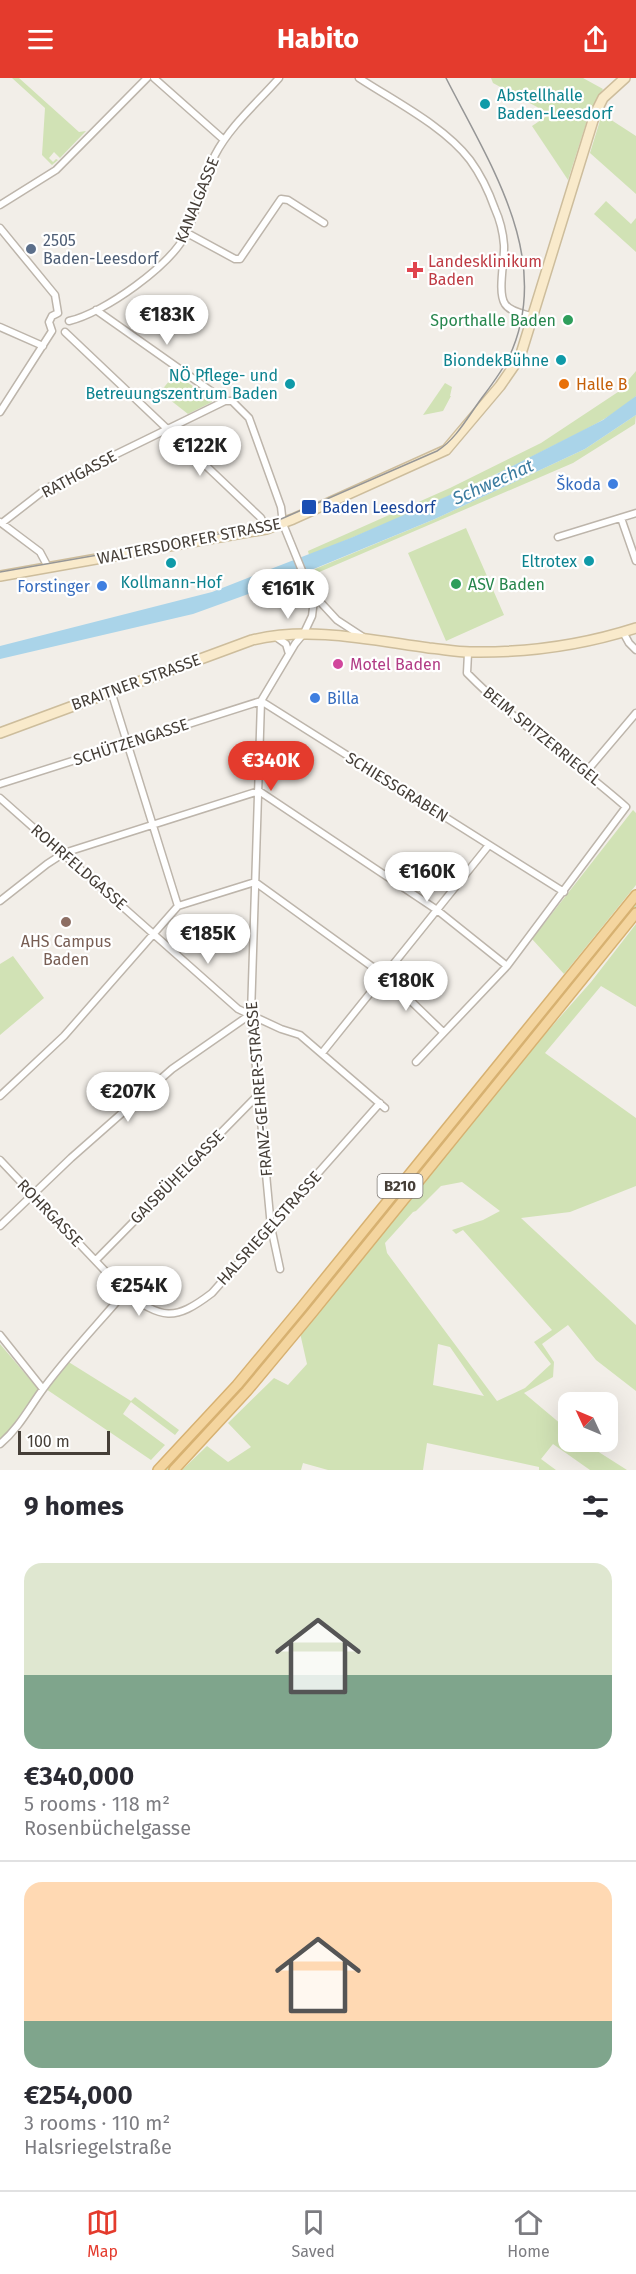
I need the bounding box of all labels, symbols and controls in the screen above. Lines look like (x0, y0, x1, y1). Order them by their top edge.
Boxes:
icon: menu (24, 23, 57, 56)
text: Habito (277, 23, 359, 55)
icon: share (579, 23, 612, 56)
place label: Abstellhalle Baden-Leesdorf (497, 86, 614, 123)
marker: Abstellhalle Baden-Leesdorf (478, 97, 492, 111)
street label: KANALGASSE (171, 154, 223, 246)
place label: 2505 Baden-Leesdorf (43, 231, 160, 268)
marker: 2505 Baden-Leesdorf (24, 242, 38, 256)
place label: Landesklinikum Baden (428, 252, 542, 289)
marker: Landesklinikum Baden (406, 261, 424, 279)
pin: €183K (125, 295, 209, 346)
text: €183K (139, 302, 195, 326)
place label: Sporthalle Baden (430, 311, 556, 330)
marker: Sporthalle Baden (561, 313, 575, 327)
place label: BiondekBühne (443, 351, 549, 370)
marker: BiondekBühne (554, 353, 568, 367)
place label: NÖ Pflege- und Betreuungszentrum Baden (85, 366, 278, 403)
place label: Halle B (576, 375, 628, 394)
marker: NÖ Pflege- und Betreuungszentrum Baden (283, 377, 297, 391)
marker: Halle B (557, 377, 571, 391)
pin: €122K (158, 426, 242, 477)
text: €122K (173, 433, 227, 457)
street label: RATHGASSE (38, 446, 120, 502)
water label: Schwechat (448, 454, 537, 510)
place label: Škoda (557, 474, 601, 494)
marker: Škoda (606, 477, 620, 491)
marker: Baden Leesdorf (300, 498, 318, 516)
place label: Baden Leesdorf (322, 498, 437, 517)
street label: WALTERSDORFER STRASSE (95, 514, 283, 568)
place label: Eltrotex (521, 552, 577, 571)
marker: Eltrotex (582, 554, 596, 568)
marker: Kollmann-Hof (164, 556, 178, 570)
pin: €161K (246, 569, 330, 620)
place label: Kollmann-Hof (120, 573, 223, 592)
place label: ASV Baden (468, 575, 545, 594)
text: €161K (262, 576, 314, 600)
place label: Forstinger (17, 577, 91, 596)
marker: ASV Baden (449, 577, 463, 591)
marker: Forstinger (95, 579, 109, 593)
street label: BRAITNER STRASSE (69, 650, 203, 714)
place label: Motel Baden (350, 655, 441, 674)
marker: Motel Baden (331, 657, 345, 671)
street label: BEIM SPITZERRIEGEL (479, 683, 605, 789)
place label: Billa (327, 689, 359, 708)
marker: Billa (308, 691, 322, 705)
street label: SCHÜTZENGASSE (71, 714, 191, 770)
pin: €340K (229, 741, 313, 792)
text: €340K (242, 748, 300, 772)
street label: SCHIESSGRABEN (342, 748, 452, 826)
street label: ROHRFELDGASSE (27, 820, 131, 914)
pin: €160K (385, 852, 469, 903)
text: €160K (399, 859, 455, 883)
pin: €185K (166, 914, 250, 965)
marker: AHS Campus Baden (59, 915, 73, 929)
text: €185K (180, 921, 236, 945)
place label: AHS Campus Baden (21, 932, 111, 969)
pin: €180K (364, 961, 448, 1012)
text: €180K (378, 968, 434, 992)
street label: FRANZ-GEHRER-STRASSE (242, 1001, 276, 1177)
pin: €207K (86, 1072, 170, 1123)
text: €207K (100, 1079, 156, 1103)
street label: GAISBÜHELGASSE (126, 1126, 228, 1228)
street label: HALSRIEGELSTRASSE (213, 1167, 325, 1289)
road number: B210 (378, 1174, 422, 1198)
street label: ROHRGASSE (13, 1175, 87, 1251)
pin: €254K (97, 1266, 181, 1317)
text: €254K (111, 1273, 167, 1297)
north arrow (558, 1392, 618, 1452)
map controls (558, 1392, 618, 1452)
scale bar (18, 1428, 110, 1456)
text: 100 m (27, 1432, 70, 1451)
icon: filters (579, 1490, 612, 1523)
text: 9 homes (24, 1491, 124, 1522)
icon: home (264, 1602, 372, 1710)
text: €340,000 (24, 1761, 134, 1792)
text: 5 rooms · 118 m² (24, 1792, 170, 1816)
text: Rosenbüchelgasse (24, 1816, 191, 1840)
icon: home (264, 1921, 372, 2029)
text: €254,000 (24, 2080, 133, 2111)
text: 3 rooms · 110 m² (24, 2111, 170, 2135)
text: Halsriegelstraße (24, 2135, 172, 2159)
tab: Map (86, 2206, 119, 2261)
tab: Saved (292, 2206, 335, 2261)
tab: Home (507, 2206, 550, 2261)

